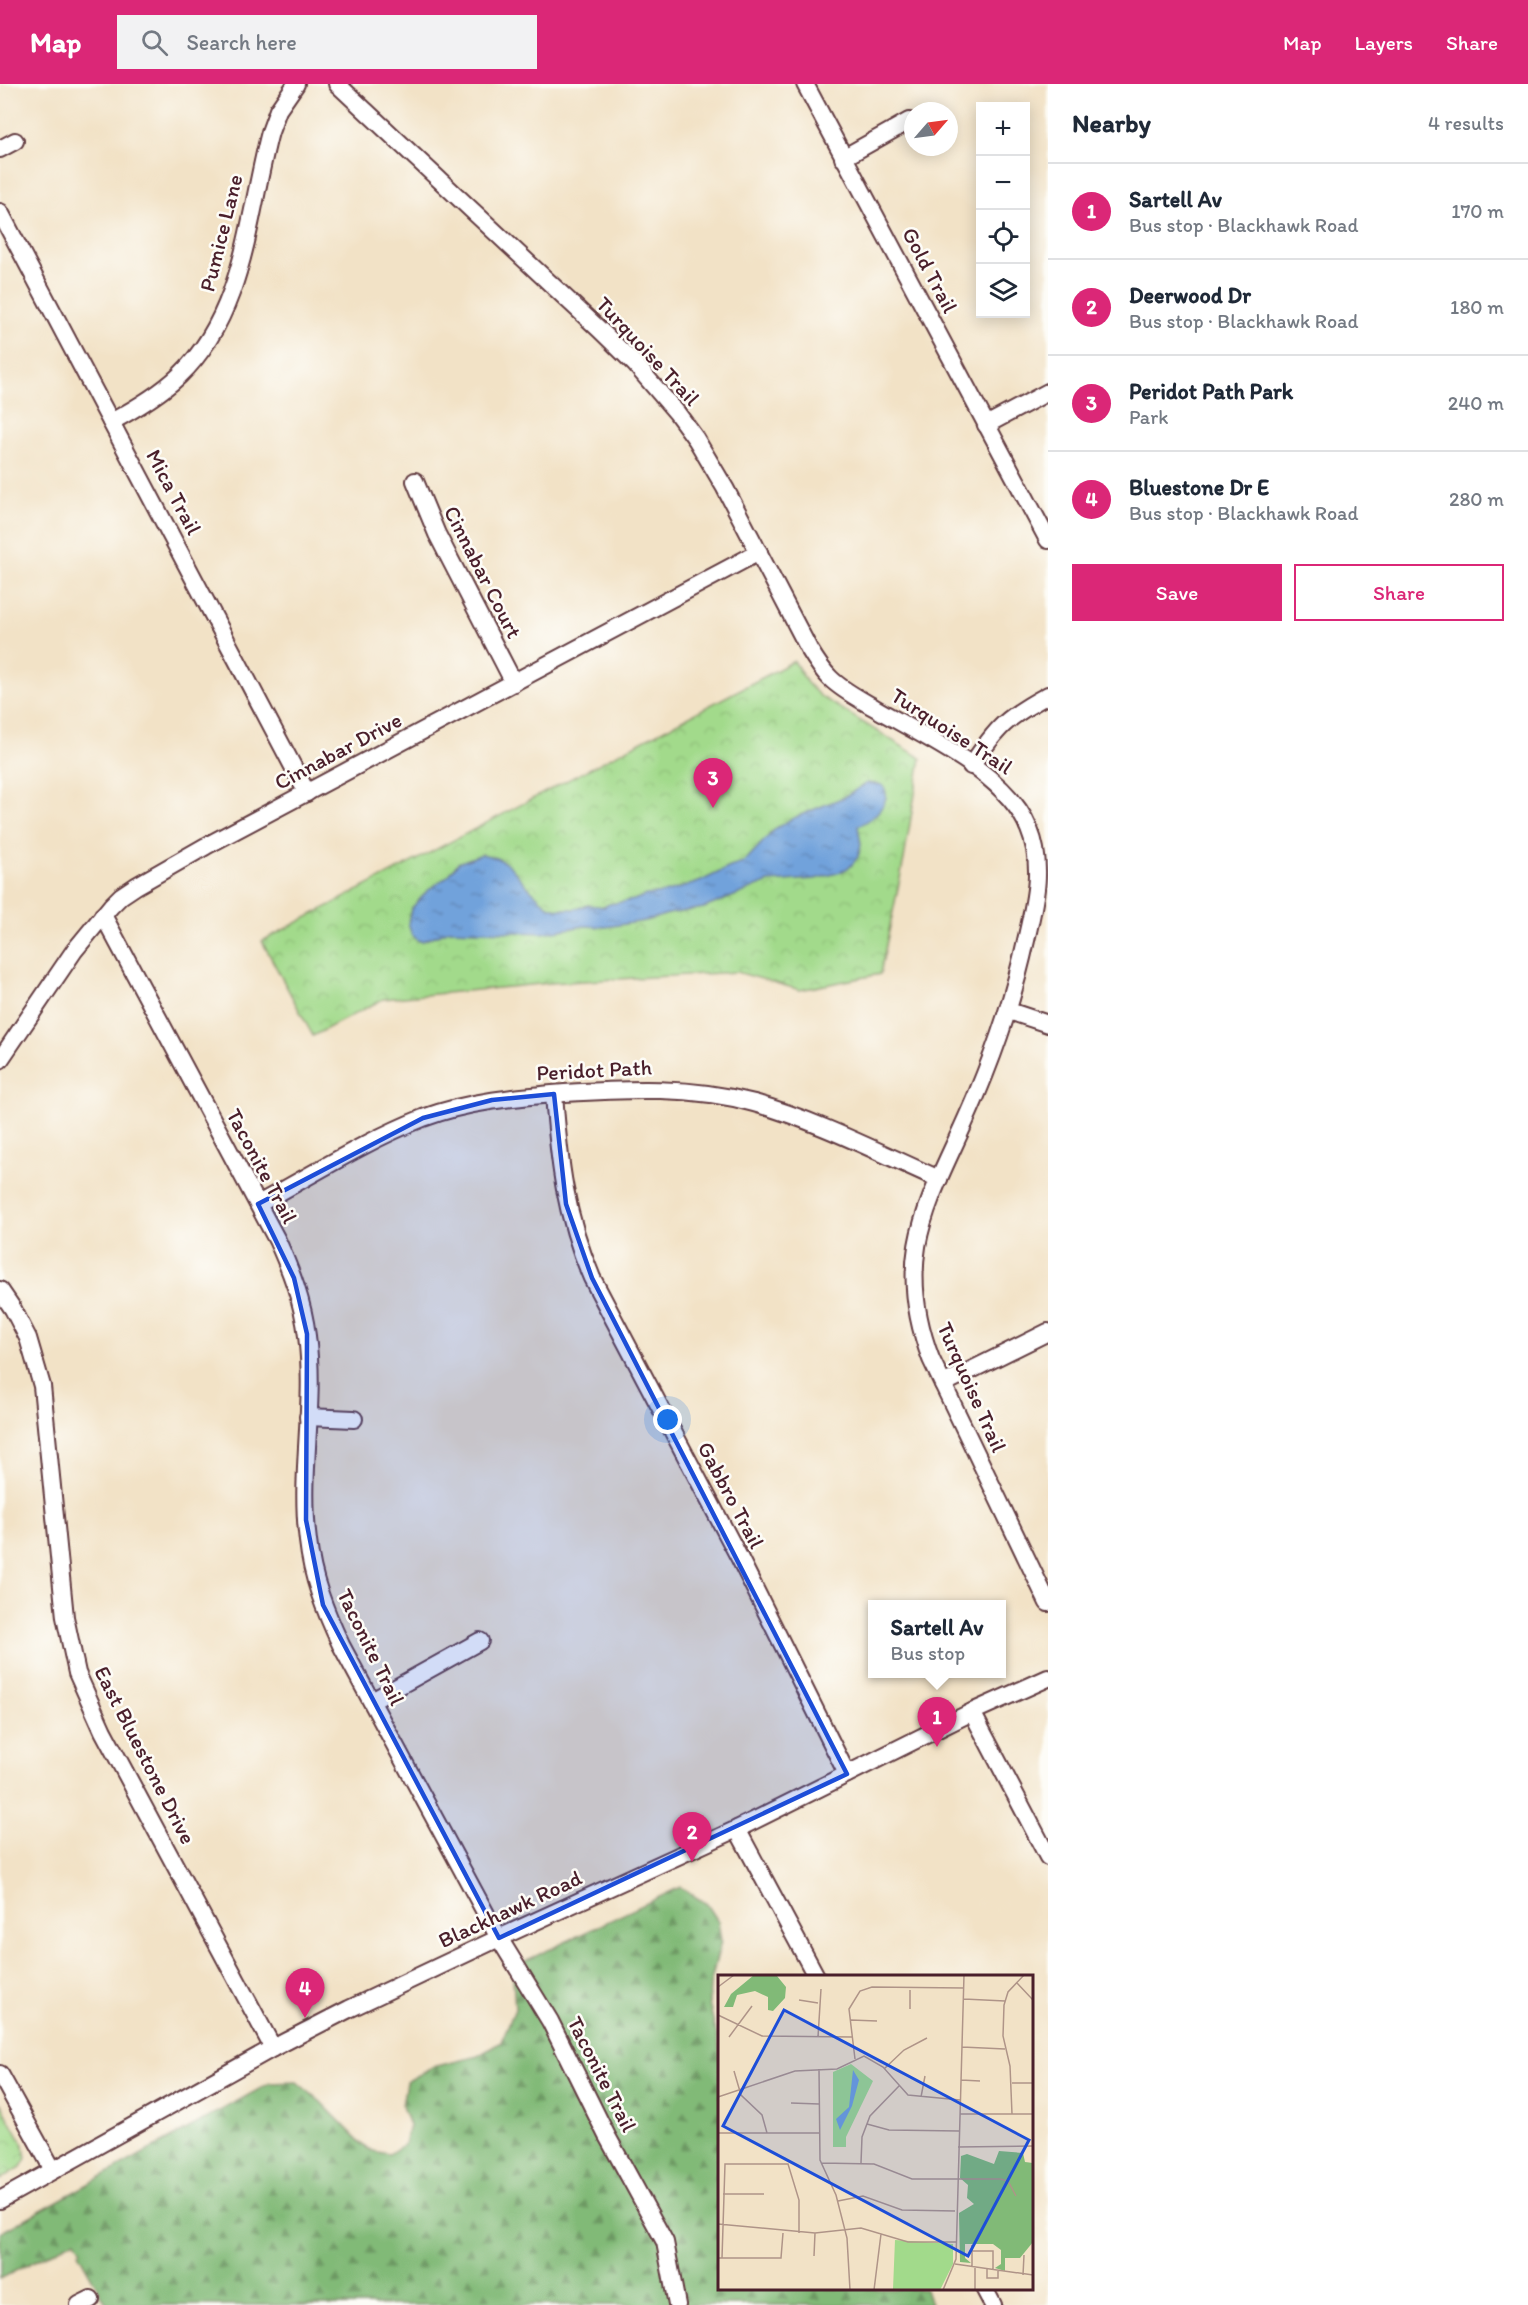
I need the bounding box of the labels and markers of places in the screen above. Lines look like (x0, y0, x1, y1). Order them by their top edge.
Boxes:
pin: 3 (694, 758, 732, 808)
pin: 1 (918, 1698, 956, 1747)
pin: 2 (672, 1812, 712, 1862)
pin: 4 (286, 1968, 324, 2018)

